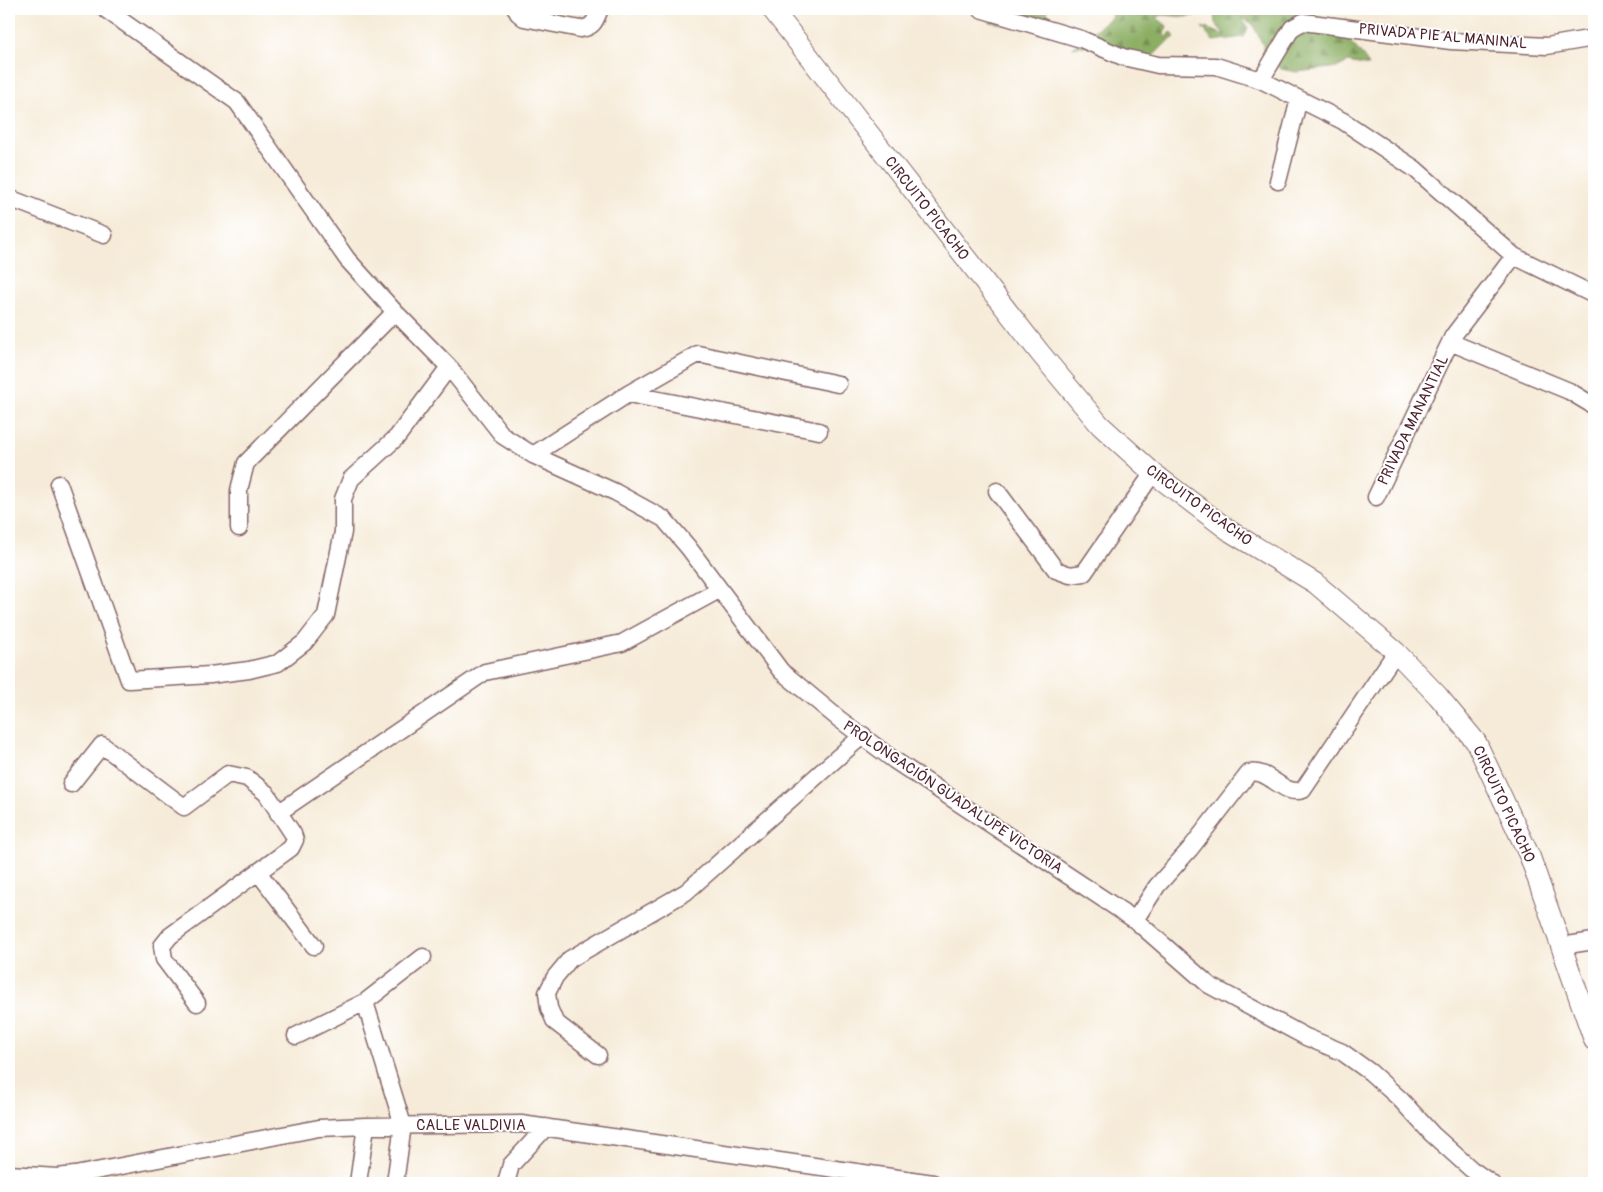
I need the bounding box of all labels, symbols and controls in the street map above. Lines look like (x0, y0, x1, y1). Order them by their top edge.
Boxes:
street label: PRIVADA PIE AL MANINAL (1358, 20, 1528, 53)
street label: CIRCUITO PICACHO (880, 153, 973, 264)
street label: PRIVADA MANANTIAL (1374, 352, 1453, 488)
street label: CIRCUITO PICACHO (1142, 461, 1255, 550)
street label: PROLONGACIÓN GUADALUPE VICTORIA (839, 717, 1066, 878)
street label: CIRCUITO PICACHO (1468, 743, 1539, 866)
street label: CALLE VALDIVIA (416, 1116, 526, 1135)

